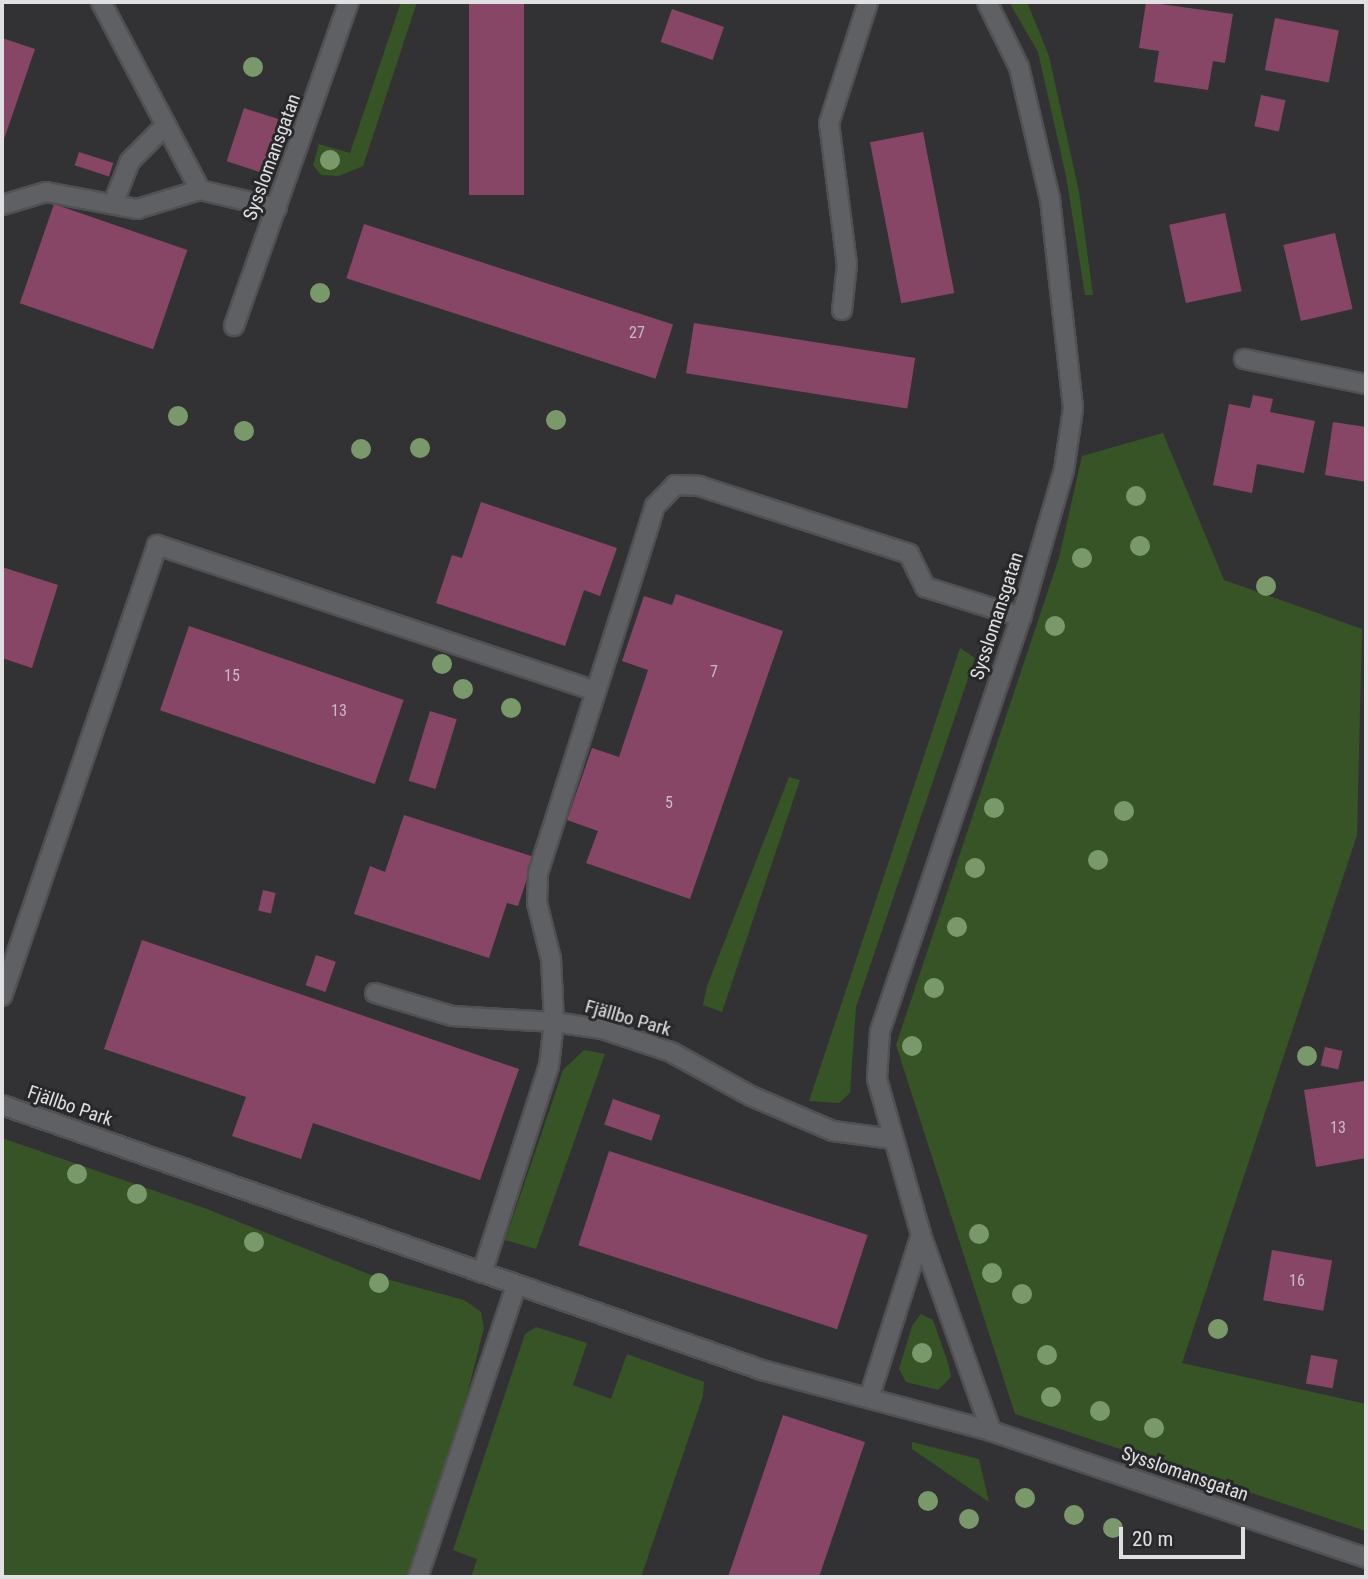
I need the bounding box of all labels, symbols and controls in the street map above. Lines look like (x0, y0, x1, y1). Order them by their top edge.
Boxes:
street label: Sysslomansgatan (239, 91, 305, 223)
house number: 27 (629, 323, 645, 343)
street label: Sysslomansgatan (966, 549, 1028, 683)
house number: 7 (710, 662, 718, 682)
house number: 15 (224, 666, 240, 686)
house number: 13 (331, 701, 347, 721)
house number: 5 (665, 793, 673, 813)
street label: Fjällbo Park (582, 995, 674, 1041)
street label: Fjällbo Park (25, 1081, 115, 1131)
house number: 13 (1330, 1118, 1346, 1138)
house number: 16 (1289, 1271, 1305, 1291)
street label: Sysslomansgatan (1119, 1442, 1251, 1506)
scale bar (1123, 1512, 1249, 1556)
text: 20 m (1132, 1527, 1173, 1551)

